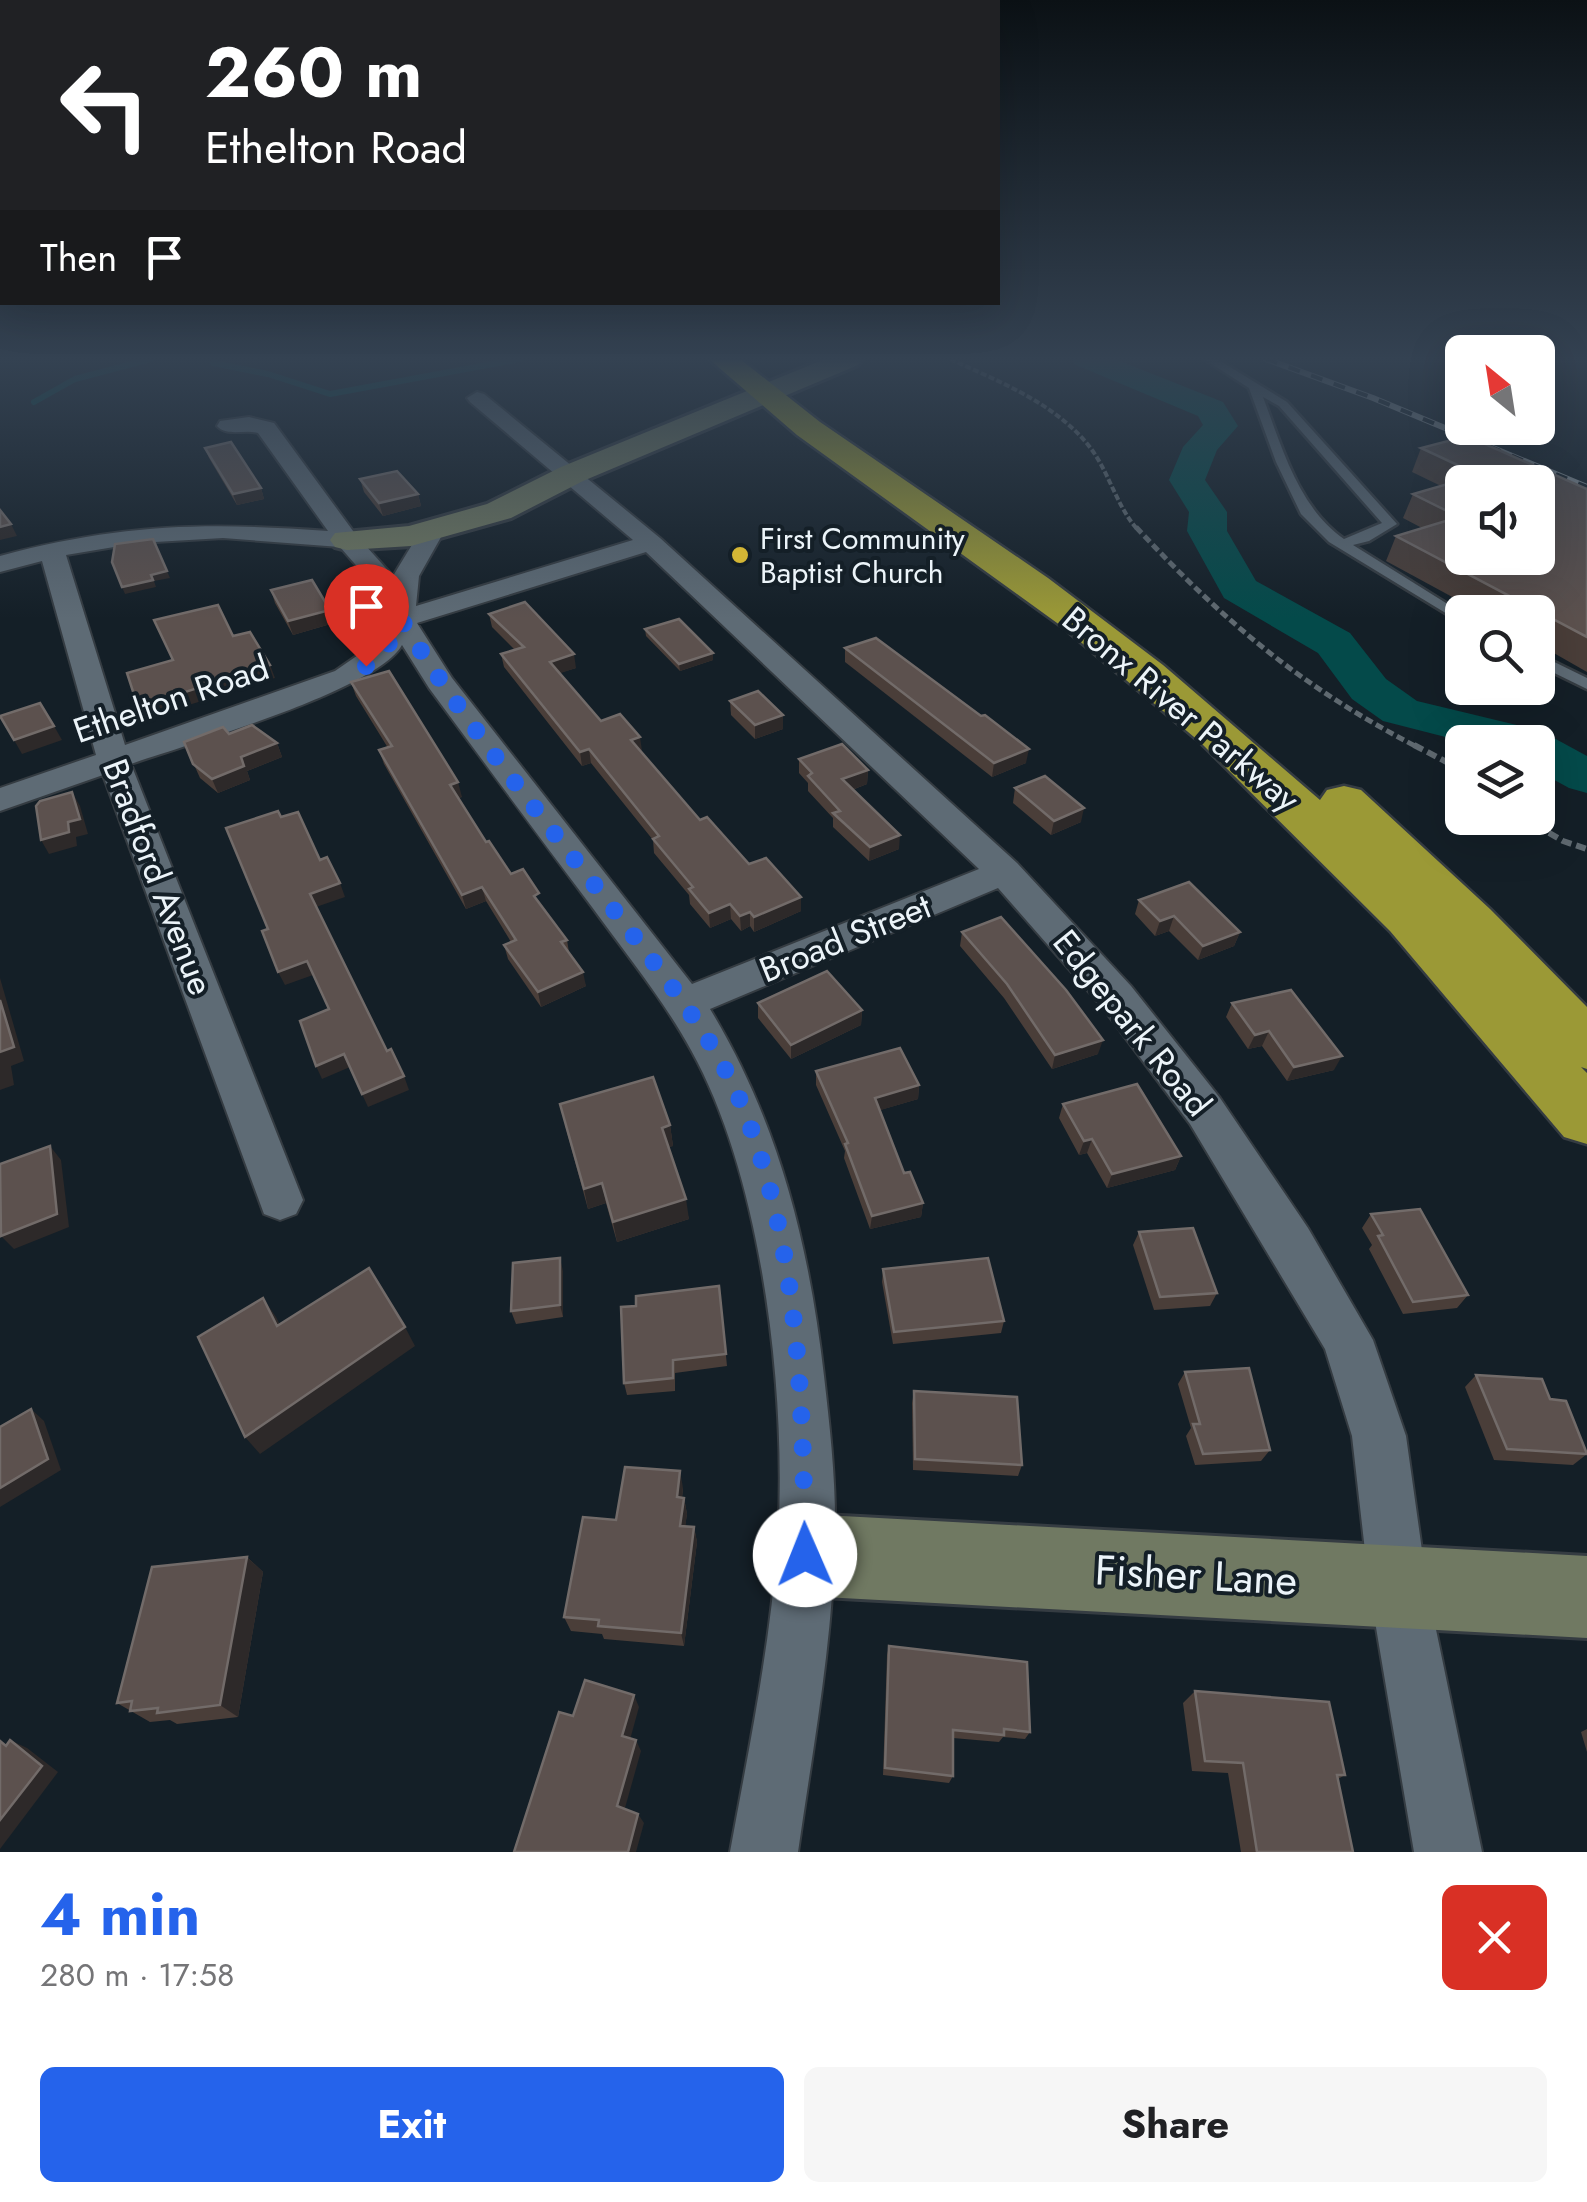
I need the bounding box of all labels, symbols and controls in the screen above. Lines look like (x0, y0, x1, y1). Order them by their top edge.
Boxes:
text: 260 m (205, 22, 423, 123)
icon: left (40, 40, 170, 170)
text: Ethelton Road (205, 115, 467, 180)
text: Then (40, 230, 117, 285)
icon: arrive (137, 230, 192, 285)
north arrow (1445, 335, 1555, 445)
map controls (1445, 335, 1555, 835)
button: sound (1445, 465, 1555, 575)
place label: First Community Baptist Church (760, 517, 966, 594)
marker: First Community Baptist Church (729, 544, 751, 566)
pin (324, 564, 409, 667)
icon: arrive (339, 579, 394, 634)
street label: Bronx River Parkway (1051, 595, 1311, 824)
button: search (1445, 595, 1555, 705)
street label: Ethelton Road (66, 642, 276, 756)
button: layers (1445, 725, 1555, 835)
street label: Bradford Avenue (90, 752, 226, 1002)
street label: Broad Street (752, 881, 939, 995)
street label: Edgepark Road (1041, 919, 1223, 1127)
position arrow (753, 1503, 857, 1607)
street label: Fisher Lane (1093, 1539, 1299, 1611)
text: 4 min (40, 1871, 200, 1958)
button: close (1442, 1885, 1547, 1990)
text: 280 m · 17:58 (40, 1952, 235, 1998)
button: Exit (40, 2067, 784, 2182)
button: Share (804, 2067, 1547, 2182)

